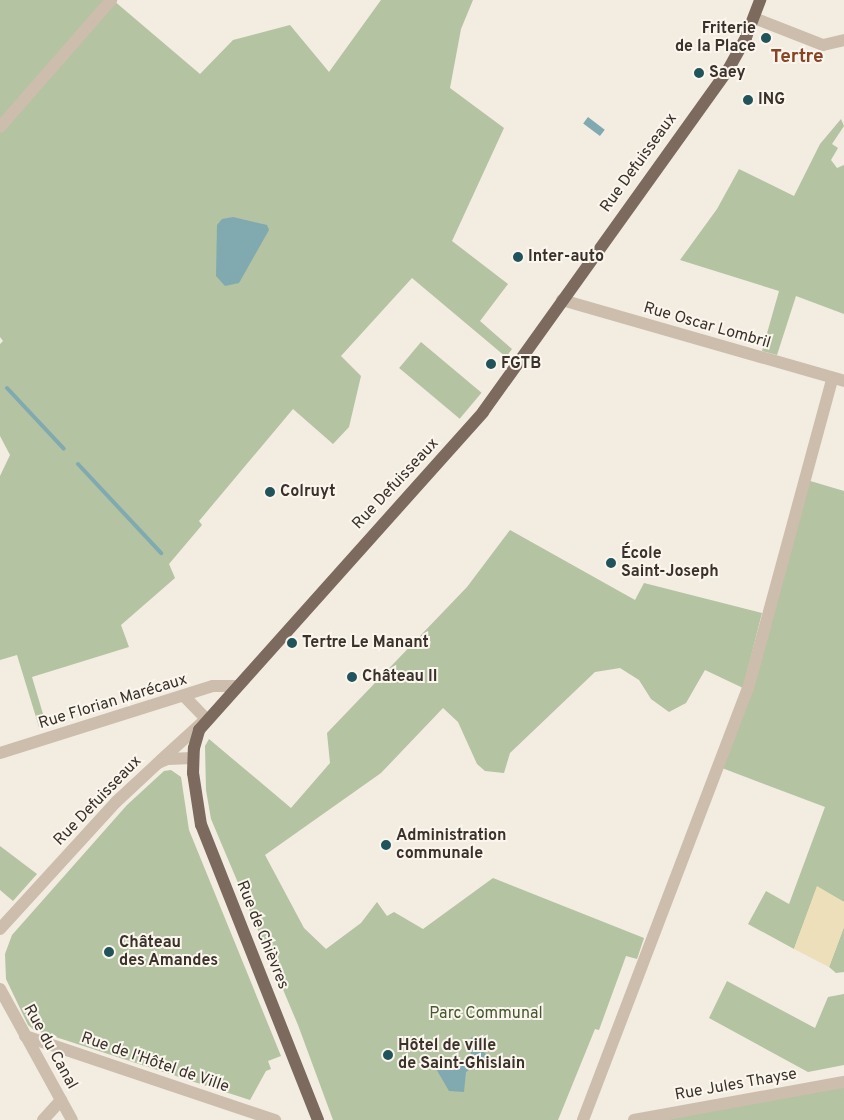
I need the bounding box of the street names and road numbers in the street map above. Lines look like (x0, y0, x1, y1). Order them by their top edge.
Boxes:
street label: Rue Defuisseaux (597, 110, 681, 216)
street label: Rue Oscar Lombril (641, 299, 773, 353)
street label: Rue Defuisseaux (349, 434, 443, 534)
street label: Rue Florian Marécaux (36, 670, 190, 734)
street label: Rue Defuisseaux (50, 752, 146, 850)
street label: Rue de Chièvres (232, 878, 292, 992)
street label: Rue du Canal (19, 1001, 81, 1093)
street label: Rue de l'Hôtel de Ville (78, 1029, 232, 1097)
street label: Rue Jules Thayse (673, 1065, 799, 1105)

